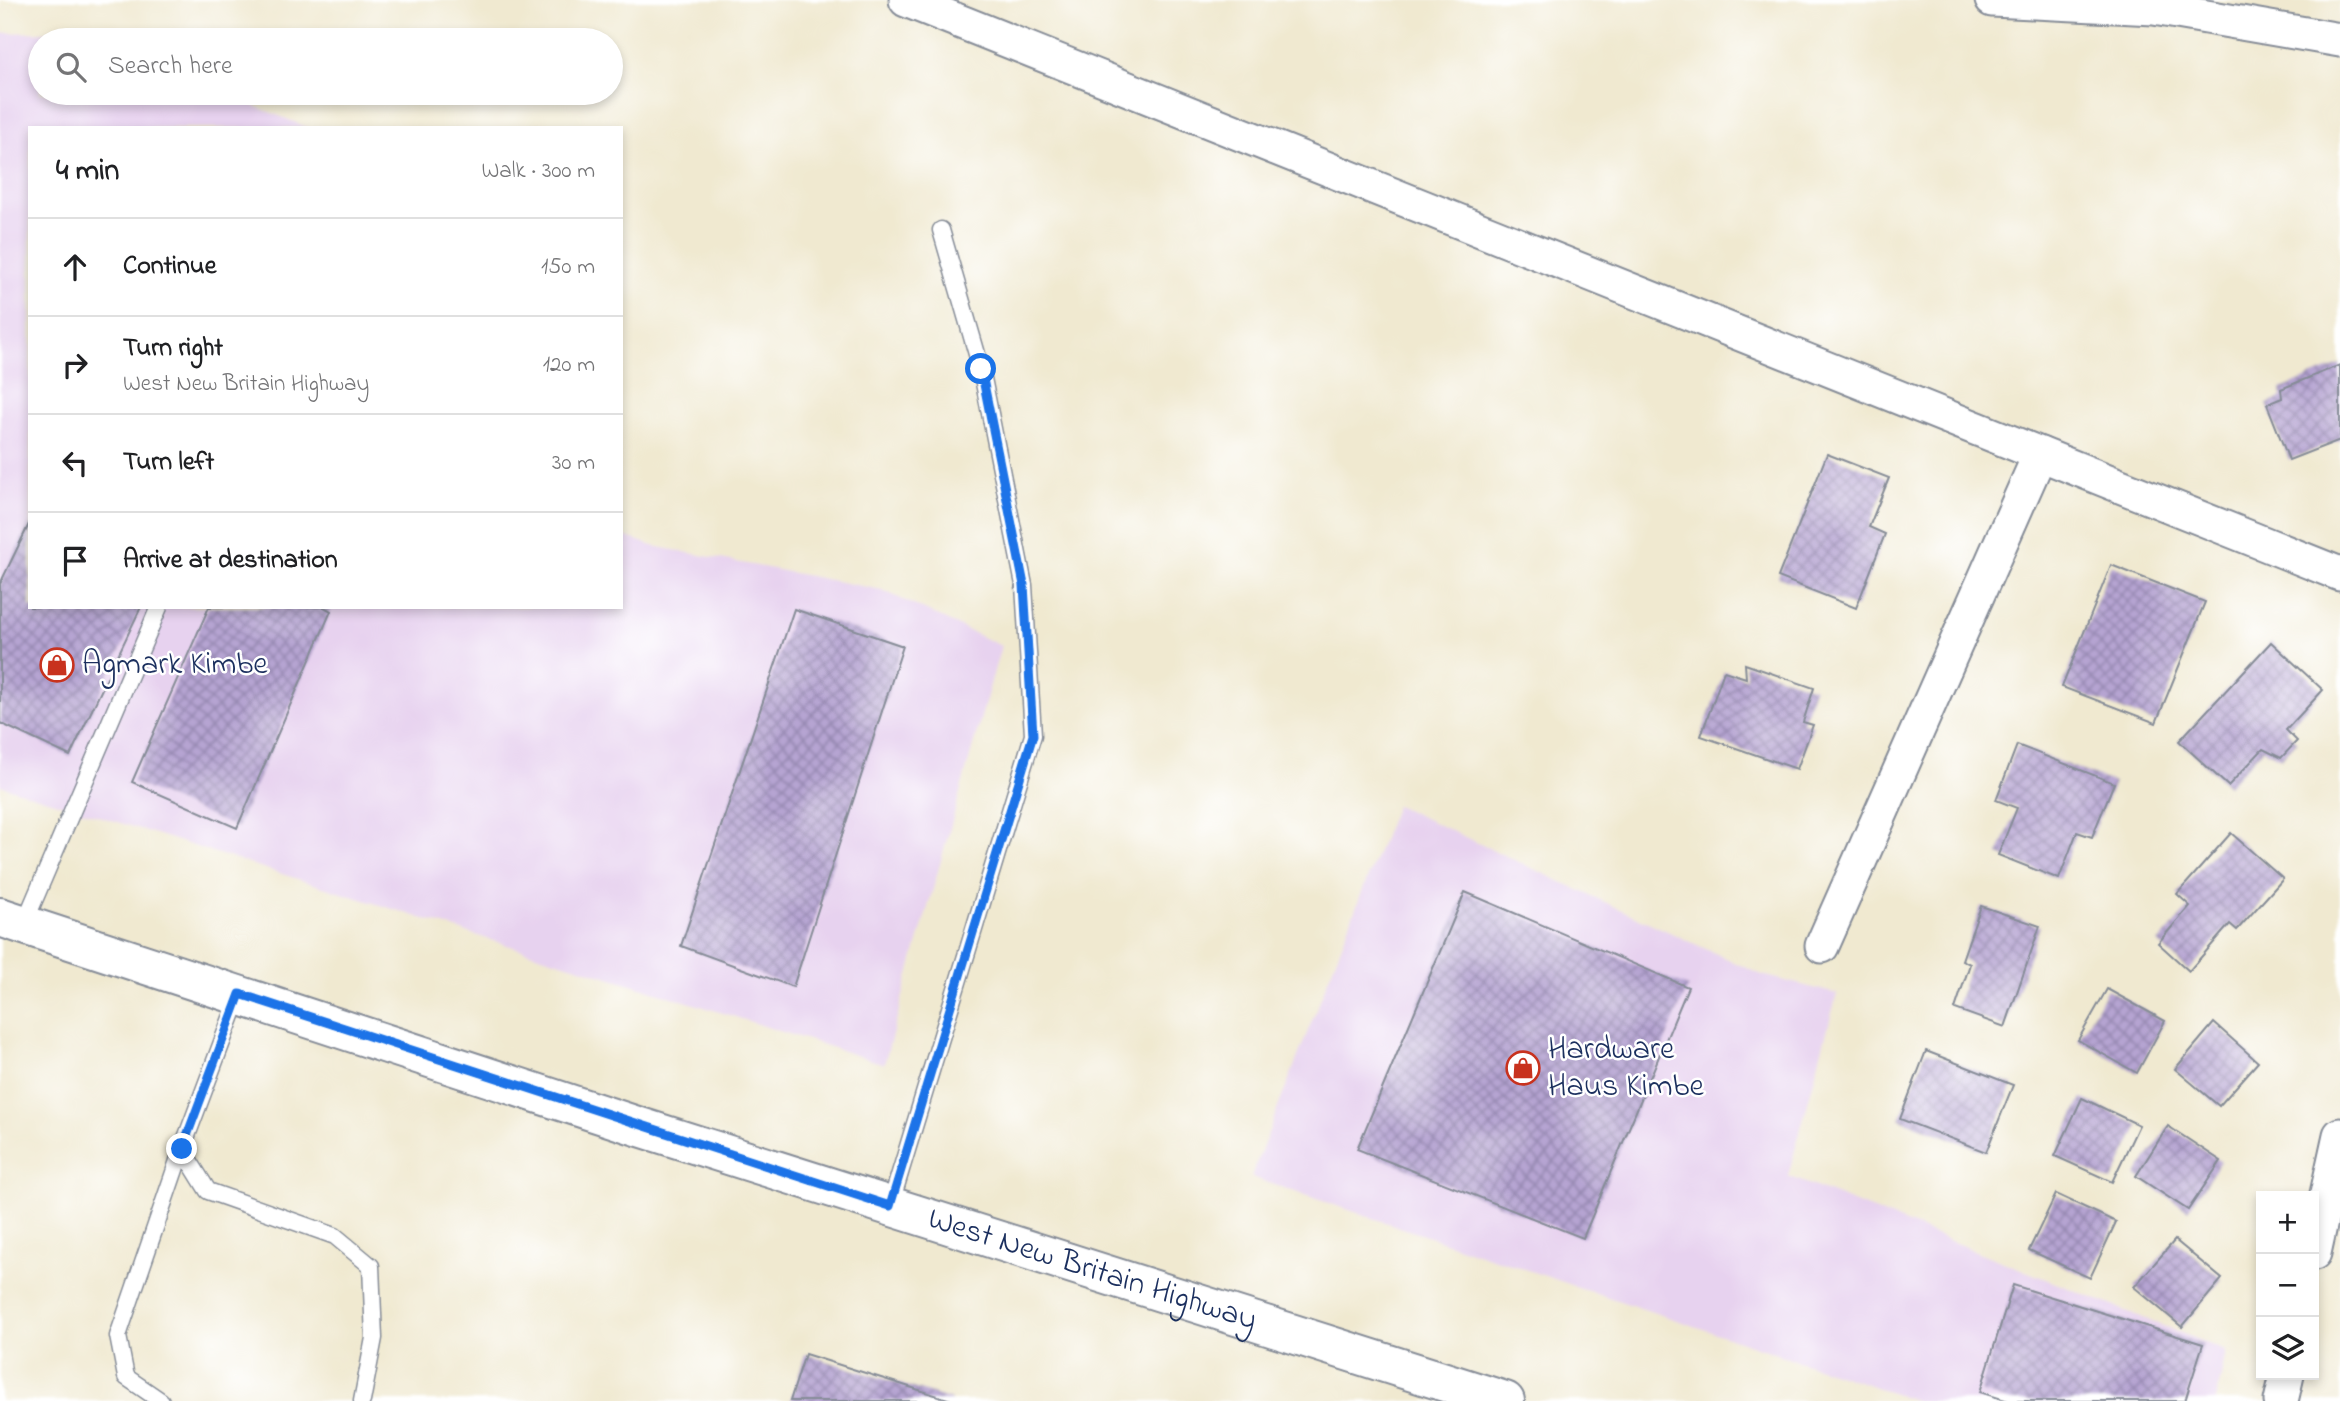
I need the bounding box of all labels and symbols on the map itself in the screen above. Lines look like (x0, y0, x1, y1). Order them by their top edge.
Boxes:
route start (965, 353, 996, 384)
place label: Agmark Kimbe (82, 642, 268, 689)
shop icon: Agmark Kimbe (38, 646, 76, 684)
place label: Hardware Haus Kimbe (1548, 1027, 1704, 1111)
shop icon: Hardware Haus Kimbe (1504, 1049, 1542, 1087)
route end (166, 1133, 197, 1164)
street label: West New Britain Highway (922, 1196, 1263, 1344)

